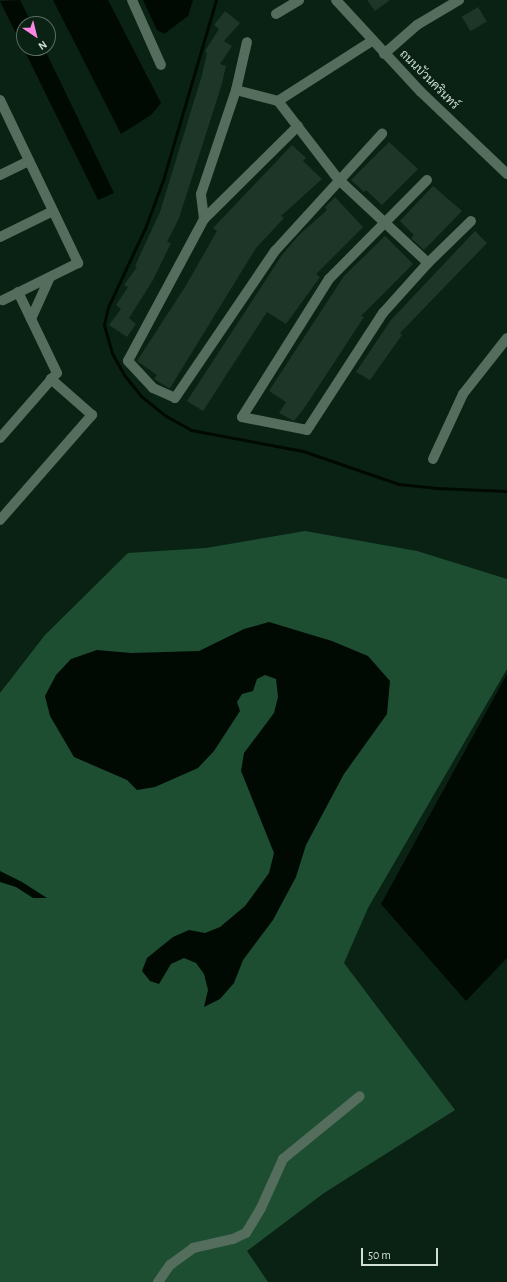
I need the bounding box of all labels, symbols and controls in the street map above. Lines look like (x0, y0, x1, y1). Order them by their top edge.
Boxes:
north arrow (16, 16, 56, 56)
text: N (36, 39, 49, 52)
street label: ถนนบัวนครินทร์ (396, 47, 462, 113)
scale bar (363, 1240, 440, 1266)
text: 50 m (368, 1249, 391, 1261)

